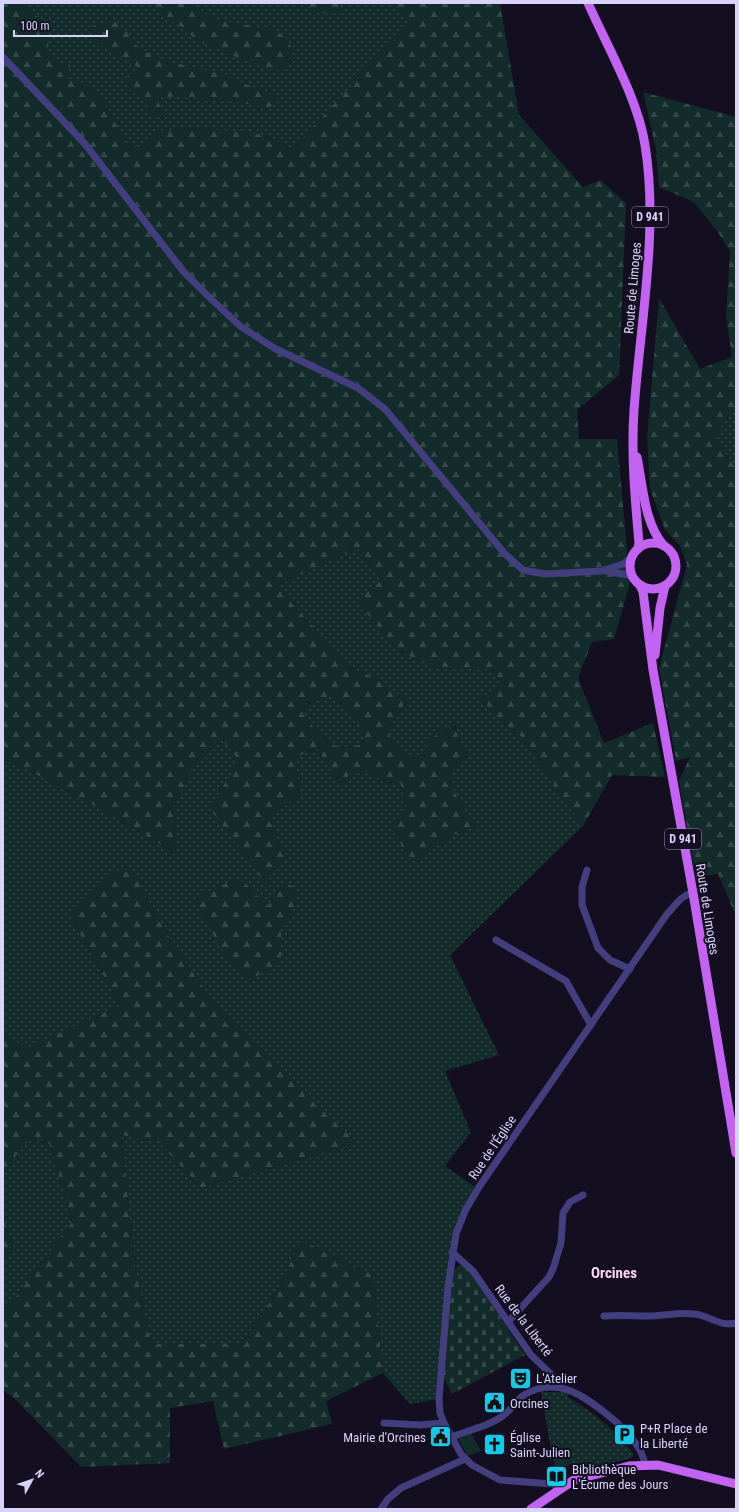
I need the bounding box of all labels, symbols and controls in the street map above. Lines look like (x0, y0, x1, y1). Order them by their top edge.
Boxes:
scale bar (14, 12, 107, 38)
text: 100 m (20, 19, 50, 33)
road number: D 941 (632, 207, 668, 227)
street label: Route de Limoges (621, 241, 644, 335)
road number: D 941 (665, 829, 701, 849)
street label: Route de Limoges (693, 862, 722, 956)
street label: Rue de l'Église (466, 1112, 519, 1182)
district label: Orcines (591, 1264, 637, 1282)
street label: Rue de la Liberté (492, 1281, 555, 1359)
theatre icon: L'Atelier (508, 1365, 534, 1391)
place label: L'Atelier (536, 1371, 577, 1386)
public building icon: Orcines (482, 1390, 508, 1416)
place label: Orcines (510, 1396, 549, 1411)
place label: P+R Place de la Liberté (640, 1421, 708, 1451)
parking icon: P+R Place de la Liberté (611, 1422, 637, 1448)
public building icon: Mairie d'Orcines (428, 1424, 454, 1450)
place label: Mairie d'Orcines (343, 1430, 426, 1445)
place label: Église Saint-Julien (510, 1430, 570, 1460)
church icon: Église Saint-Julien (482, 1431, 508, 1457)
north arrow (12, 1460, 52, 1500)
place label: Bibliothèque L'Écume des Jours (572, 1462, 668, 1492)
library icon: Bibliothèque L'Écume des Jours (543, 1463, 569, 1489)
text: N (32, 1467, 47, 1481)

